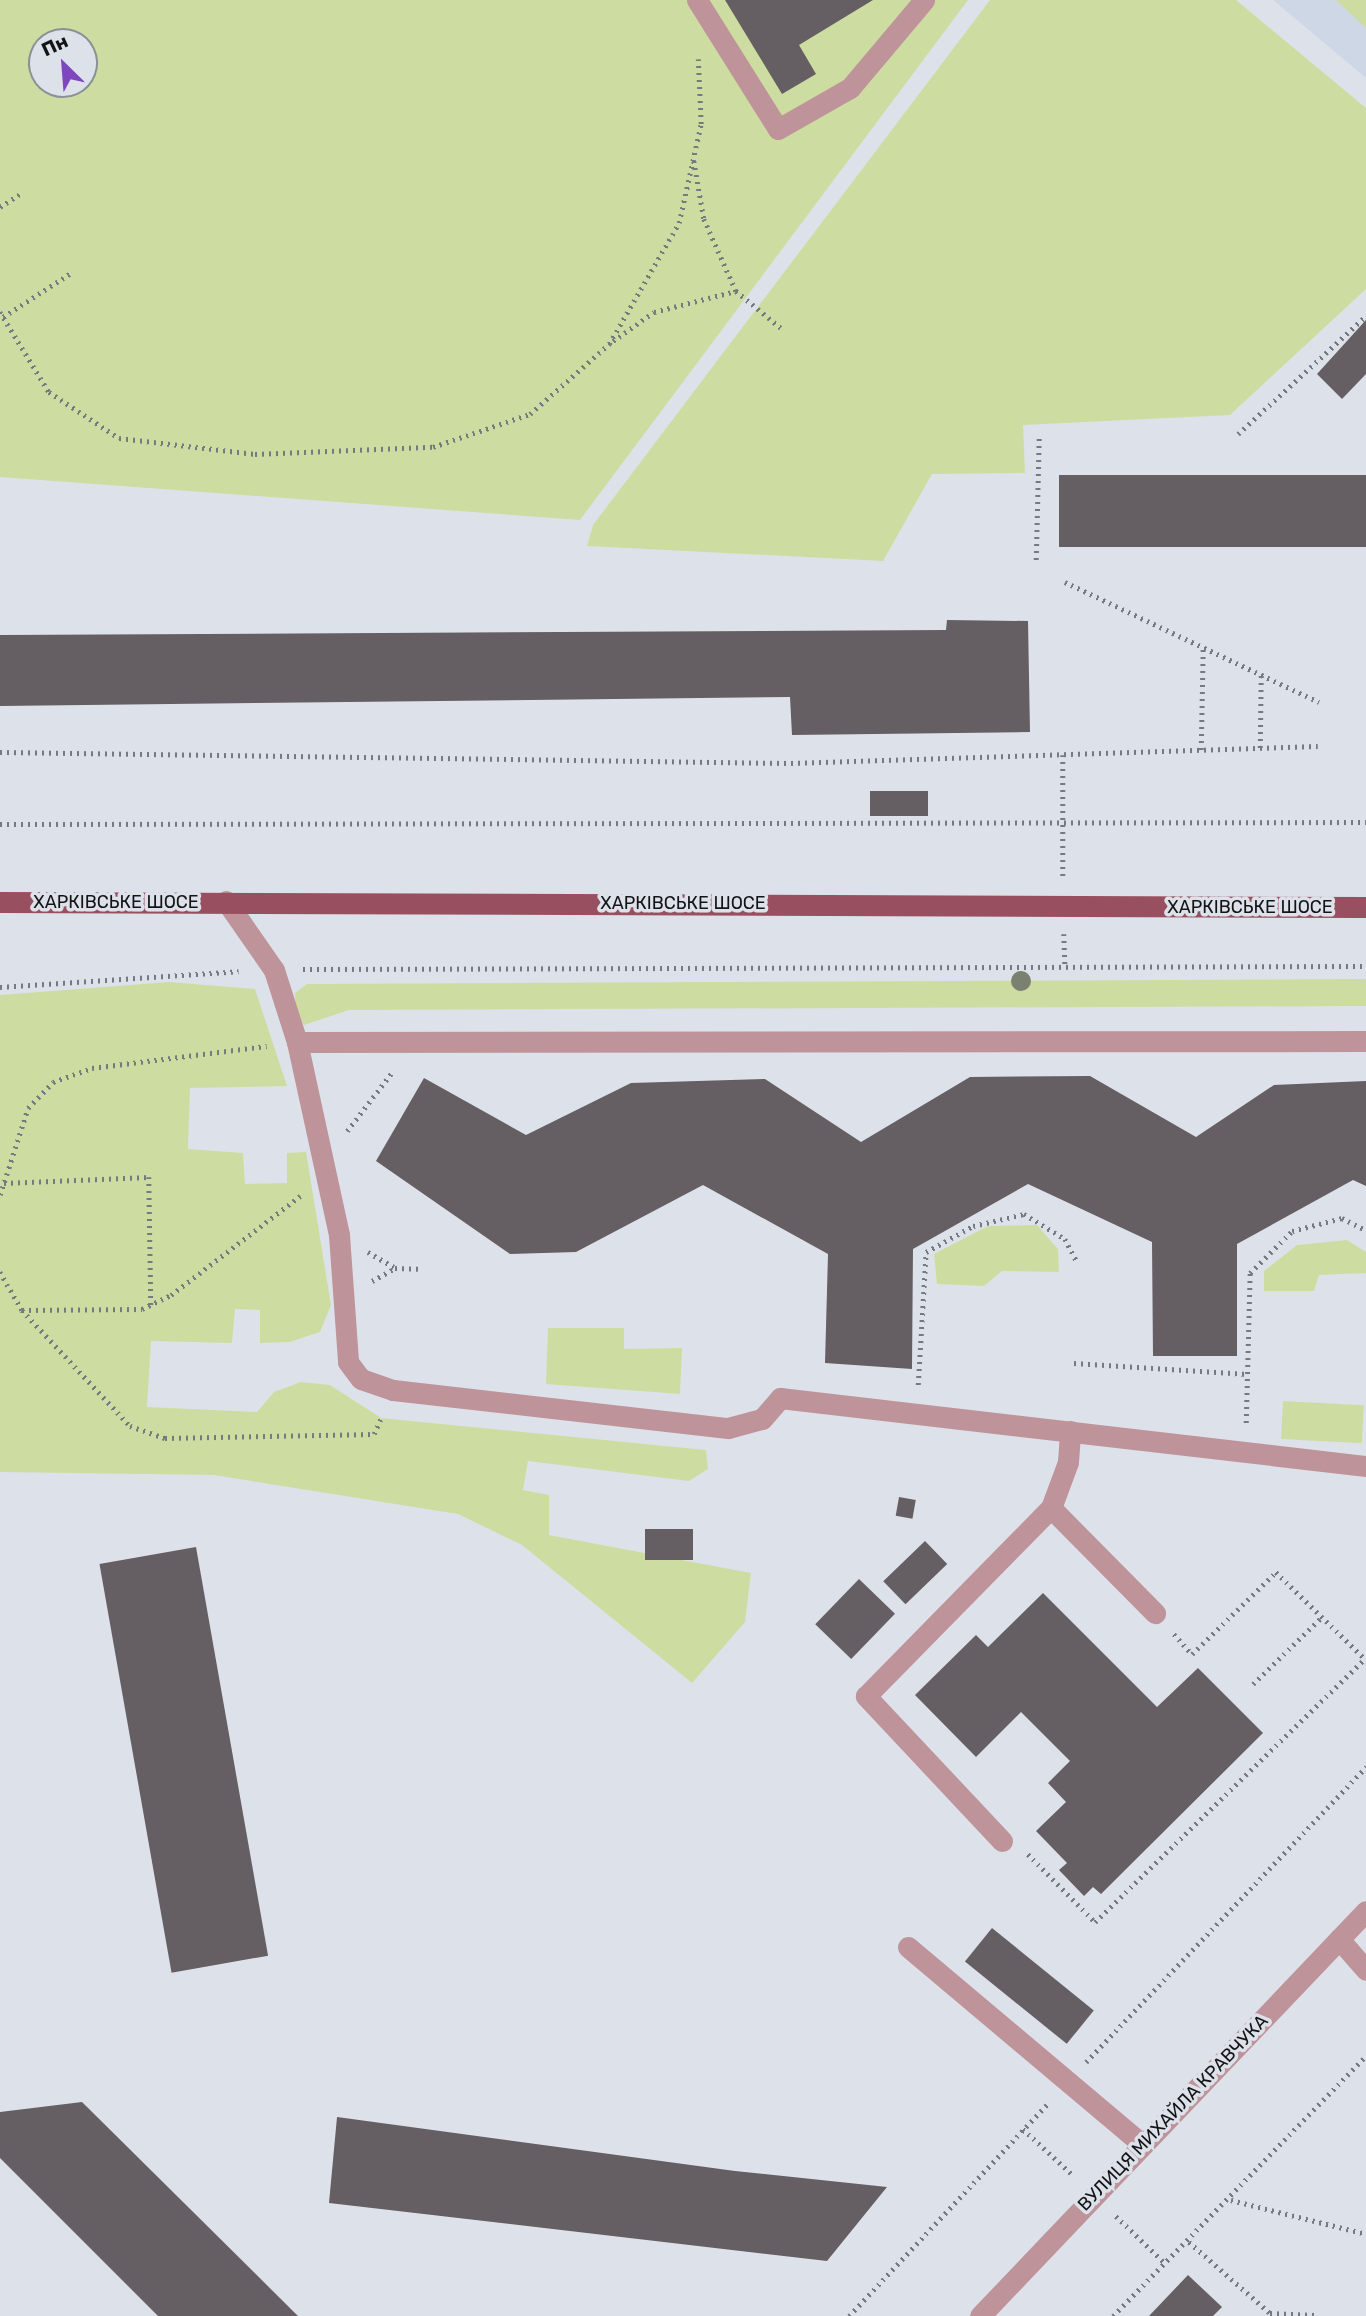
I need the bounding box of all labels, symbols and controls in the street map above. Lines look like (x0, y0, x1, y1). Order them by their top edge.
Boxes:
north arrow (28, 28, 98, 98)
text: Пн (38, 29, 72, 61)
street label: ХАРКІВСЬКЕ ШОСЕ (33, 891, 199, 913)
street label: ХАРКІВСЬКЕ ШОСЕ (600, 892, 766, 914)
street label: ХАРКІВСЬКЕ ШОСЕ (1167, 896, 1333, 918)
street label: ВУЛИЦЯ МИХАЙЛА КРАВЧУКА (1073, 2010, 1273, 2216)

